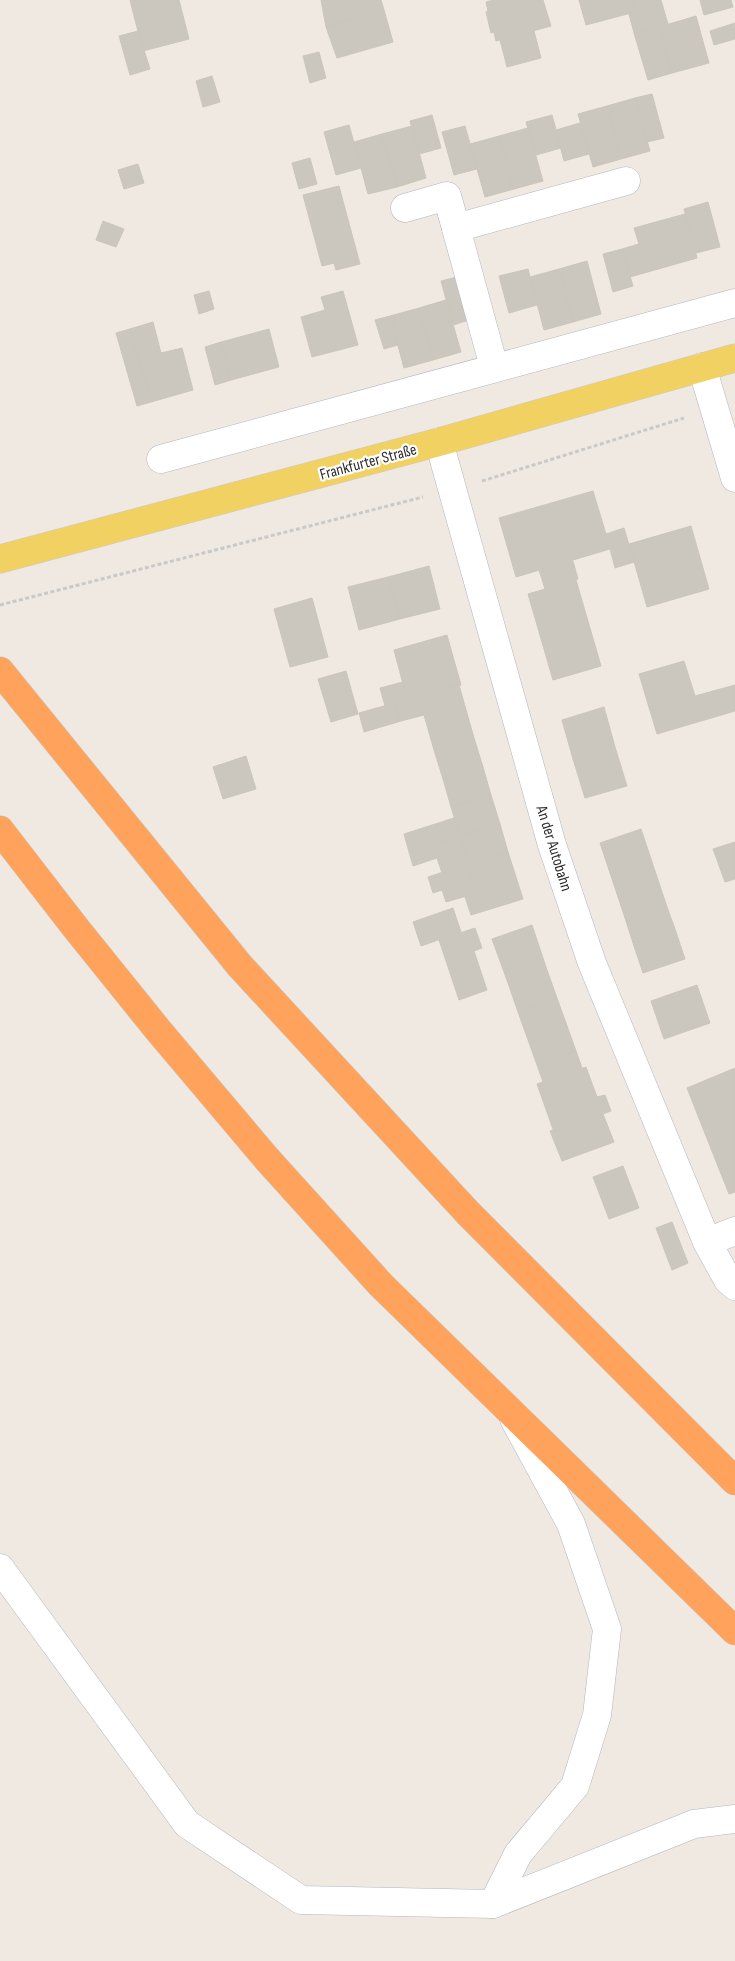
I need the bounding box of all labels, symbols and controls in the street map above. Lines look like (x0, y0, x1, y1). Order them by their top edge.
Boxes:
street label: Frankfurter Straße (318, 440, 419, 484)
street label: An der Autobahn (531, 803, 576, 893)

